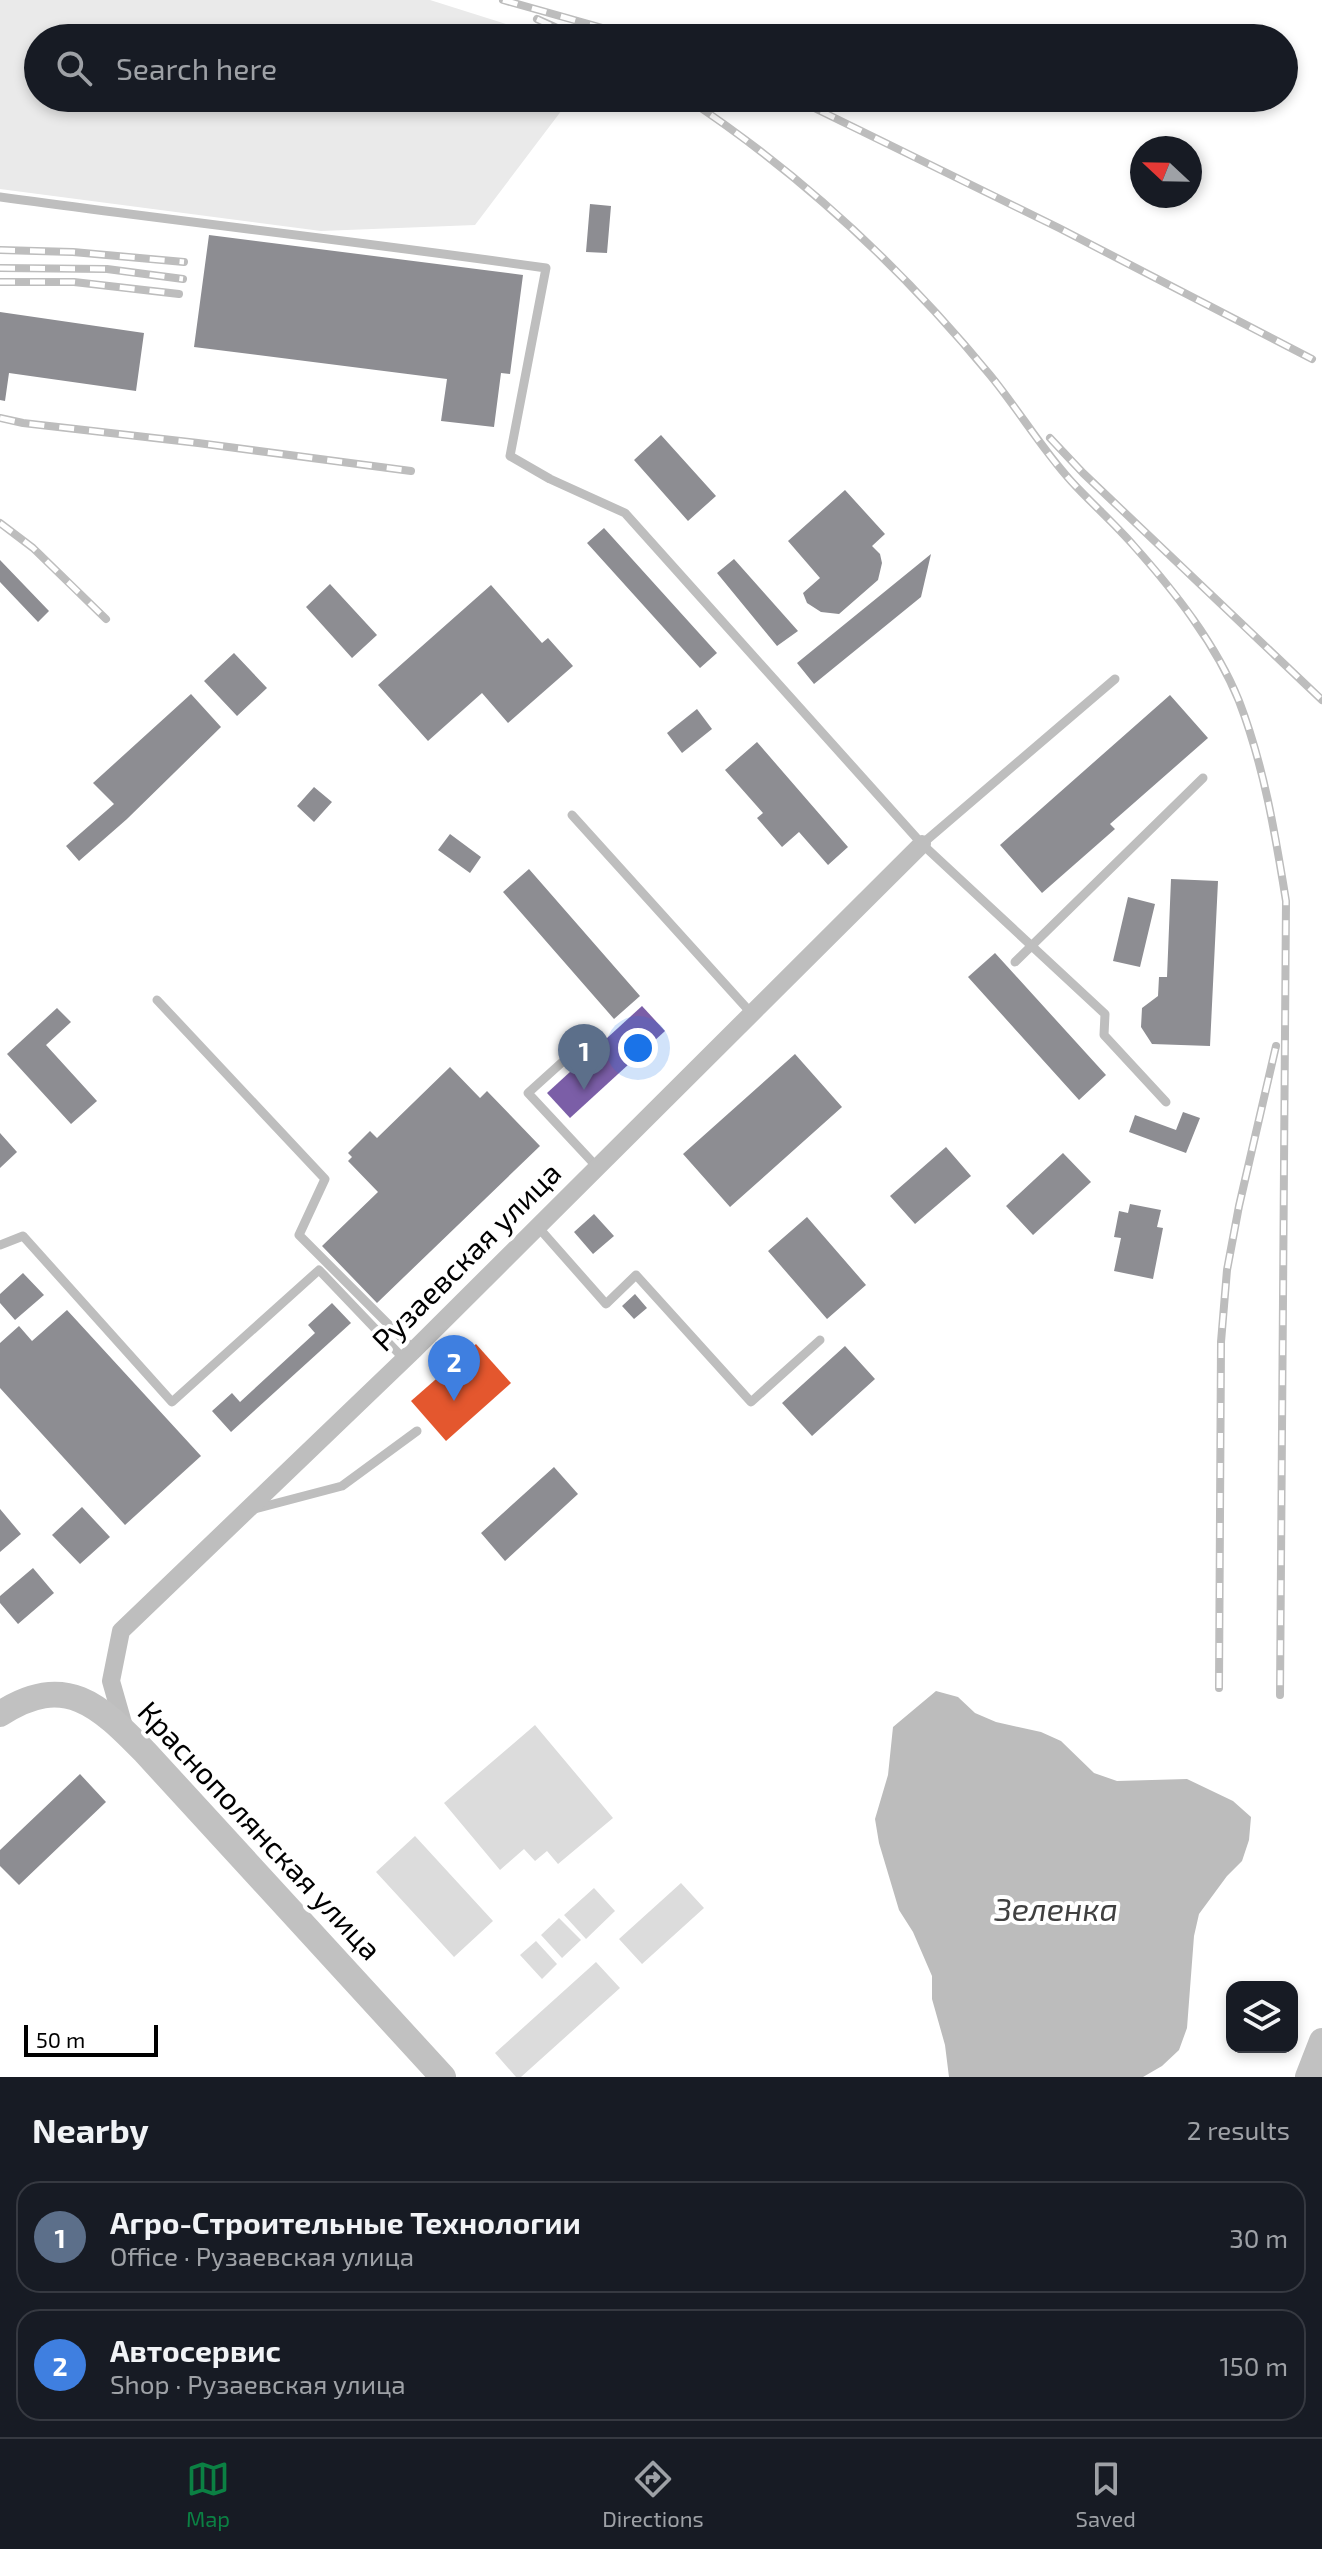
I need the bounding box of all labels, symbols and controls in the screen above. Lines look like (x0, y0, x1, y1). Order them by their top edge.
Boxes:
search box (24, 24, 1298, 112)
icon: search (52, 46, 96, 90)
text: Search here (116, 50, 277, 86)
north arrow (1130, 136, 1202, 208)
pin: 1 (558, 1024, 610, 1090)
your location (618, 1028, 658, 1068)
street label: Рузаевская улица (364, 1154, 568, 1358)
pin: 2 (428, 1335, 480, 1401)
street label: Краснополянская улица (131, 1693, 390, 1967)
water label: Зеленка (993, 1889, 1118, 1927)
map controls (1226, 1981, 1298, 2053)
button: layers (1226, 1981, 1298, 2053)
scale bar (24, 2021, 158, 2057)
text: 50 m (36, 2026, 85, 2052)
text: Nearby (32, 2109, 149, 2150)
text: 2 results (1187, 2114, 1290, 2145)
text: Агро-Строительные Технологии (110, 2204, 581, 2240)
text: 1 (54, 2222, 66, 2253)
text: 30 m (1229, 2222, 1288, 2253)
text: Office · Рузаевская улица (110, 2240, 414, 2271)
text: Автосервис (110, 2332, 281, 2368)
text: 2 (52, 2350, 68, 2381)
text: 150 m (1219, 2350, 1288, 2381)
text: Shop · Рузаевская улица (110, 2368, 406, 2399)
tab: Map (186, 2457, 230, 2531)
tab: Directions (602, 2457, 704, 2531)
tab: Saved (1076, 2457, 1136, 2531)

